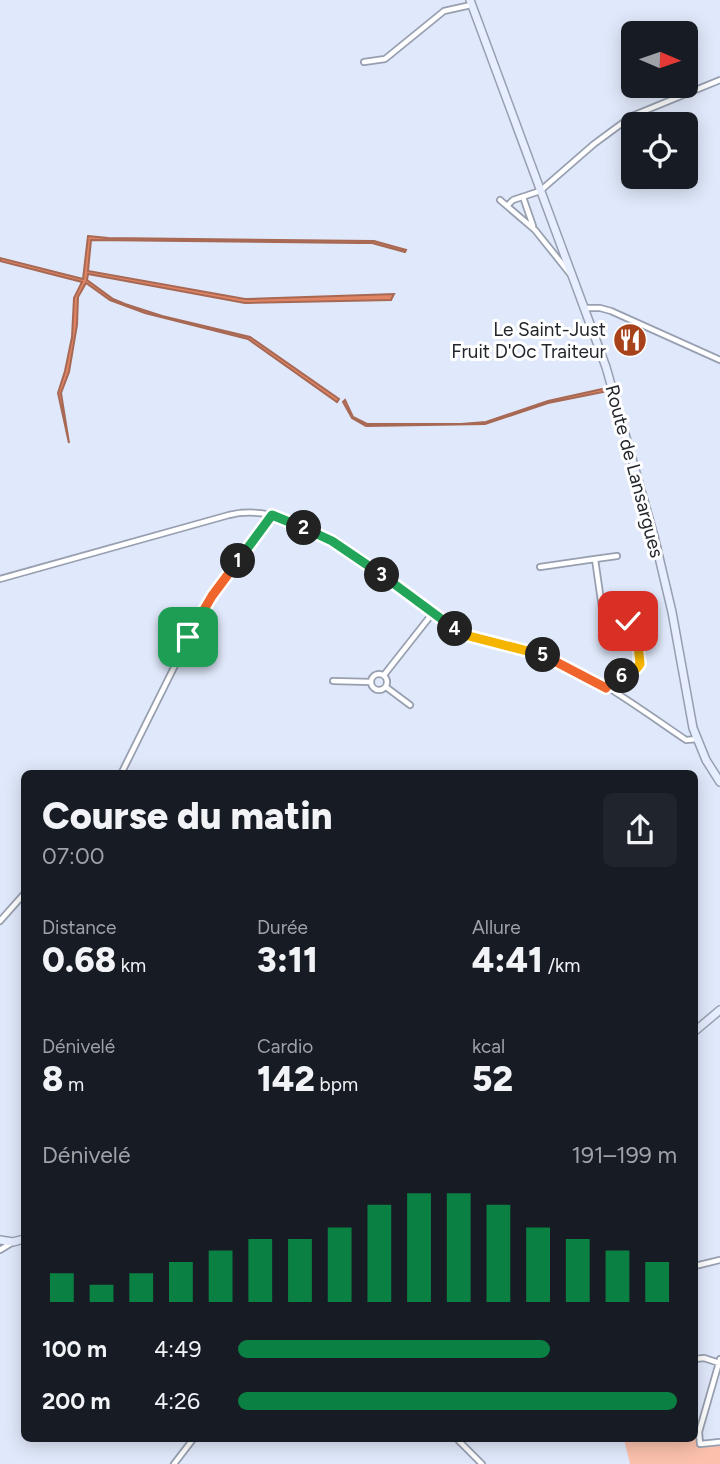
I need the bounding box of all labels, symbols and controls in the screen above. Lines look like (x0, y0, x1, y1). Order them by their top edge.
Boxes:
north arrow (621, 21, 698, 98)
map controls (621, 21, 698, 189)
button: locate (621, 112, 698, 189)
place label: Le Saint-Just Fruit D'Oc Traiteur (451, 318, 607, 363)
restaurant icon: Le Saint-Just Fruit D'Oc Traiteur (611, 321, 649, 359)
street label: Route de Lansargues (600, 382, 669, 560)
pin: 2 (286, 510, 322, 546)
text: 2 (298, 516, 309, 539)
pin: 1 (220, 544, 256, 578)
text: 1 (233, 549, 242, 572)
pin: 3 (364, 558, 400, 592)
text: 3 (376, 563, 387, 586)
pin (598, 591, 658, 651)
icon: check (609, 602, 647, 640)
pin (158, 607, 218, 667)
pin: 4 (438, 612, 472, 646)
text: 4 (448, 617, 461, 640)
icon: arrive (169, 618, 207, 656)
pin: 5 (526, 638, 560, 672)
text: 5 (537, 643, 548, 666)
pin: 6 (604, 658, 640, 694)
text: 6 (616, 664, 627, 687)
text: Course du matin (42, 793, 332, 839)
button: share (603, 793, 677, 867)
text: 07:00 (42, 842, 104, 870)
text: Distance (42, 916, 116, 939)
text: Durée (257, 916, 308, 939)
text: Allure (472, 916, 521, 939)
text: 0.68 (42, 939, 116, 981)
text: 3:11 (257, 939, 318, 981)
text: 4:41 (472, 939, 543, 981)
text: km (116, 954, 146, 977)
text: /km (543, 954, 580, 977)
text: Dénivelé (42, 1035, 115, 1058)
text: Cardio (257, 1035, 313, 1058)
text: kcal (472, 1035, 505, 1058)
text: 8 (42, 1058, 63, 1100)
text: 142 (257, 1058, 315, 1100)
text: 52 (472, 1058, 513, 1100)
text: m (63, 1073, 84, 1096)
text: bpm (315, 1073, 358, 1096)
text: Dénivelé (42, 1141, 130, 1169)
text: 191–199 m (572, 1141, 677, 1169)
text: 100 m (42, 1335, 107, 1363)
text: 4:49 (154, 1335, 201, 1363)
text: 200 m (42, 1387, 111, 1415)
text: 4:26 (154, 1387, 200, 1415)

